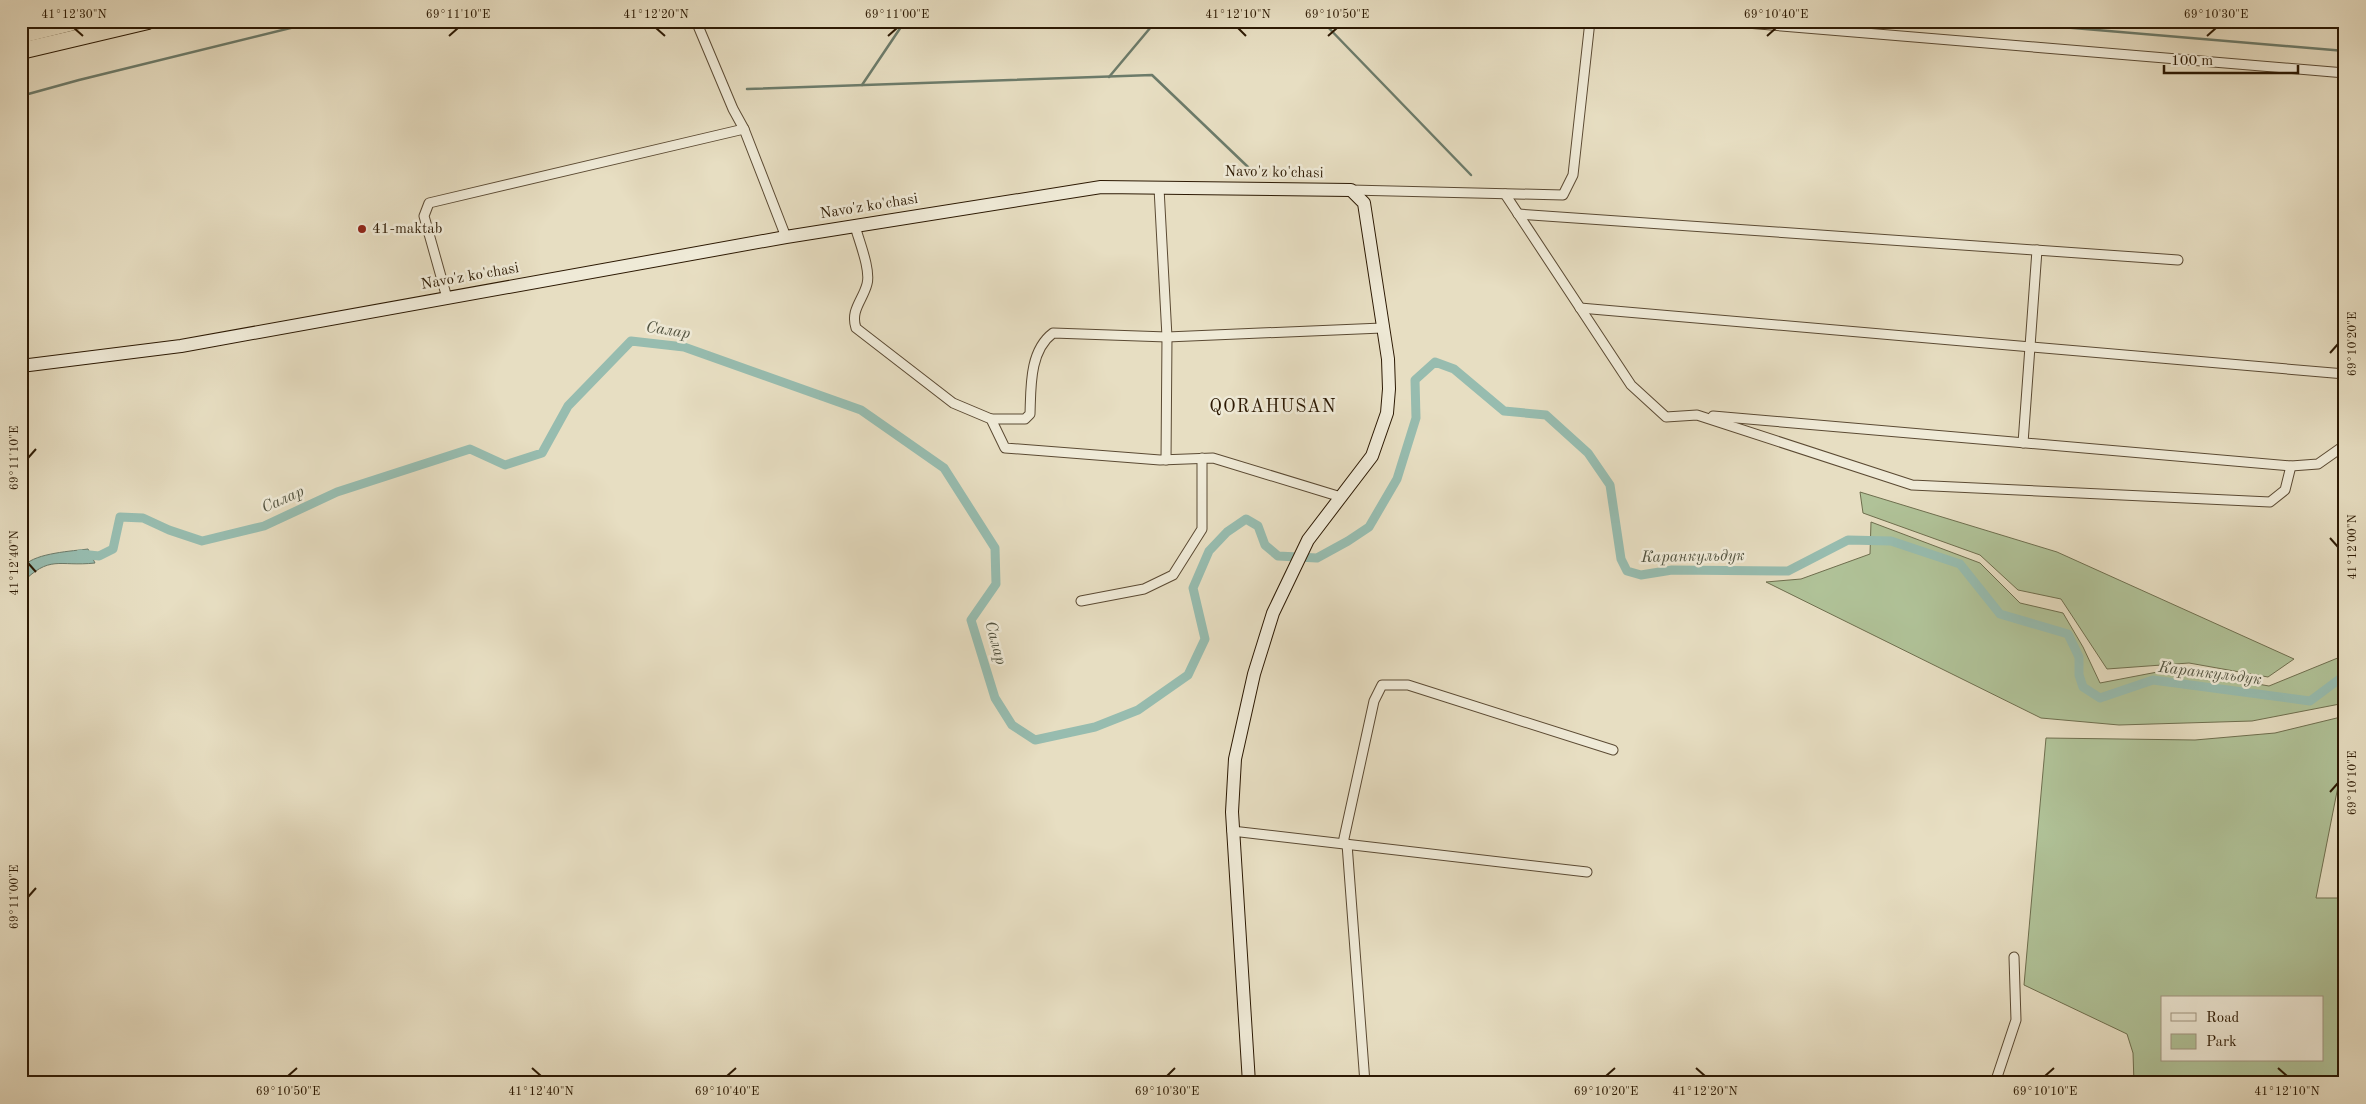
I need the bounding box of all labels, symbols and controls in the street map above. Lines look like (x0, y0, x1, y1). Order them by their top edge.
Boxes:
text: 69°10'50"E (1305, 8, 1369, 21)
text: 41°12'30"N (41, 9, 107, 21)
text: 69°11'10"E (426, 9, 490, 21)
text: 41°12'20"N (623, 9, 689, 21)
text: 69°11'00"E (865, 9, 929, 21)
text: 41°12'10"N (1205, 9, 1271, 21)
text: 69°10'40"E (1744, 9, 1808, 21)
text: 69°10'30"E (2184, 9, 2248, 21)
scale bar (2164, 42, 2297, 74)
text: 100 m (2171, 54, 2213, 69)
street label: Navo'z ko'chasi (1224, 165, 1324, 181)
street label: Navo'z ko'chasi (819, 192, 919, 222)
place label: 41-maktab (372, 222, 442, 237)
marker: 41-maktab (356, 223, 368, 235)
street label: Navo'z ko'chasi (420, 261, 520, 293)
text: 69°10'20"E (2347, 312, 2359, 376)
water label: Салар (645, 320, 692, 342)
district label: QORAHUSAN (1209, 398, 1337, 416)
text: 69°11'10"E (9, 426, 21, 490)
water label: Салар (259, 483, 307, 516)
text: 41°12'00"N (2347, 514, 2359, 580)
text: 41°12'40"N (9, 530, 21, 596)
water label: Каранкульдук (1640, 548, 1745, 566)
water label: Салар (981, 619, 1009, 667)
water label: Каранкульдук (2157, 660, 2263, 688)
text: 69°10'10"E (2347, 751, 2359, 815)
text: 69°11'00"E (9, 865, 21, 929)
legend (2161, 996, 2324, 1062)
text: Road (2206, 1011, 2240, 1026)
text: Park (2206, 1035, 2237, 1050)
text: 69°10'50"E (256, 1085, 320, 1098)
text: 41°12'40"N (508, 1086, 574, 1098)
text: 69°10'40"E (695, 1086, 759, 1098)
text: 69°10'30"E (1135, 1086, 1199, 1098)
text: 69°10'20"E (1574, 1086, 1638, 1098)
text: 41°12'20"N (1672, 1086, 1738, 1098)
text: 69°10'10"E (2013, 1086, 2077, 1098)
text: 41°12'10"N (2254, 1086, 2320, 1098)

